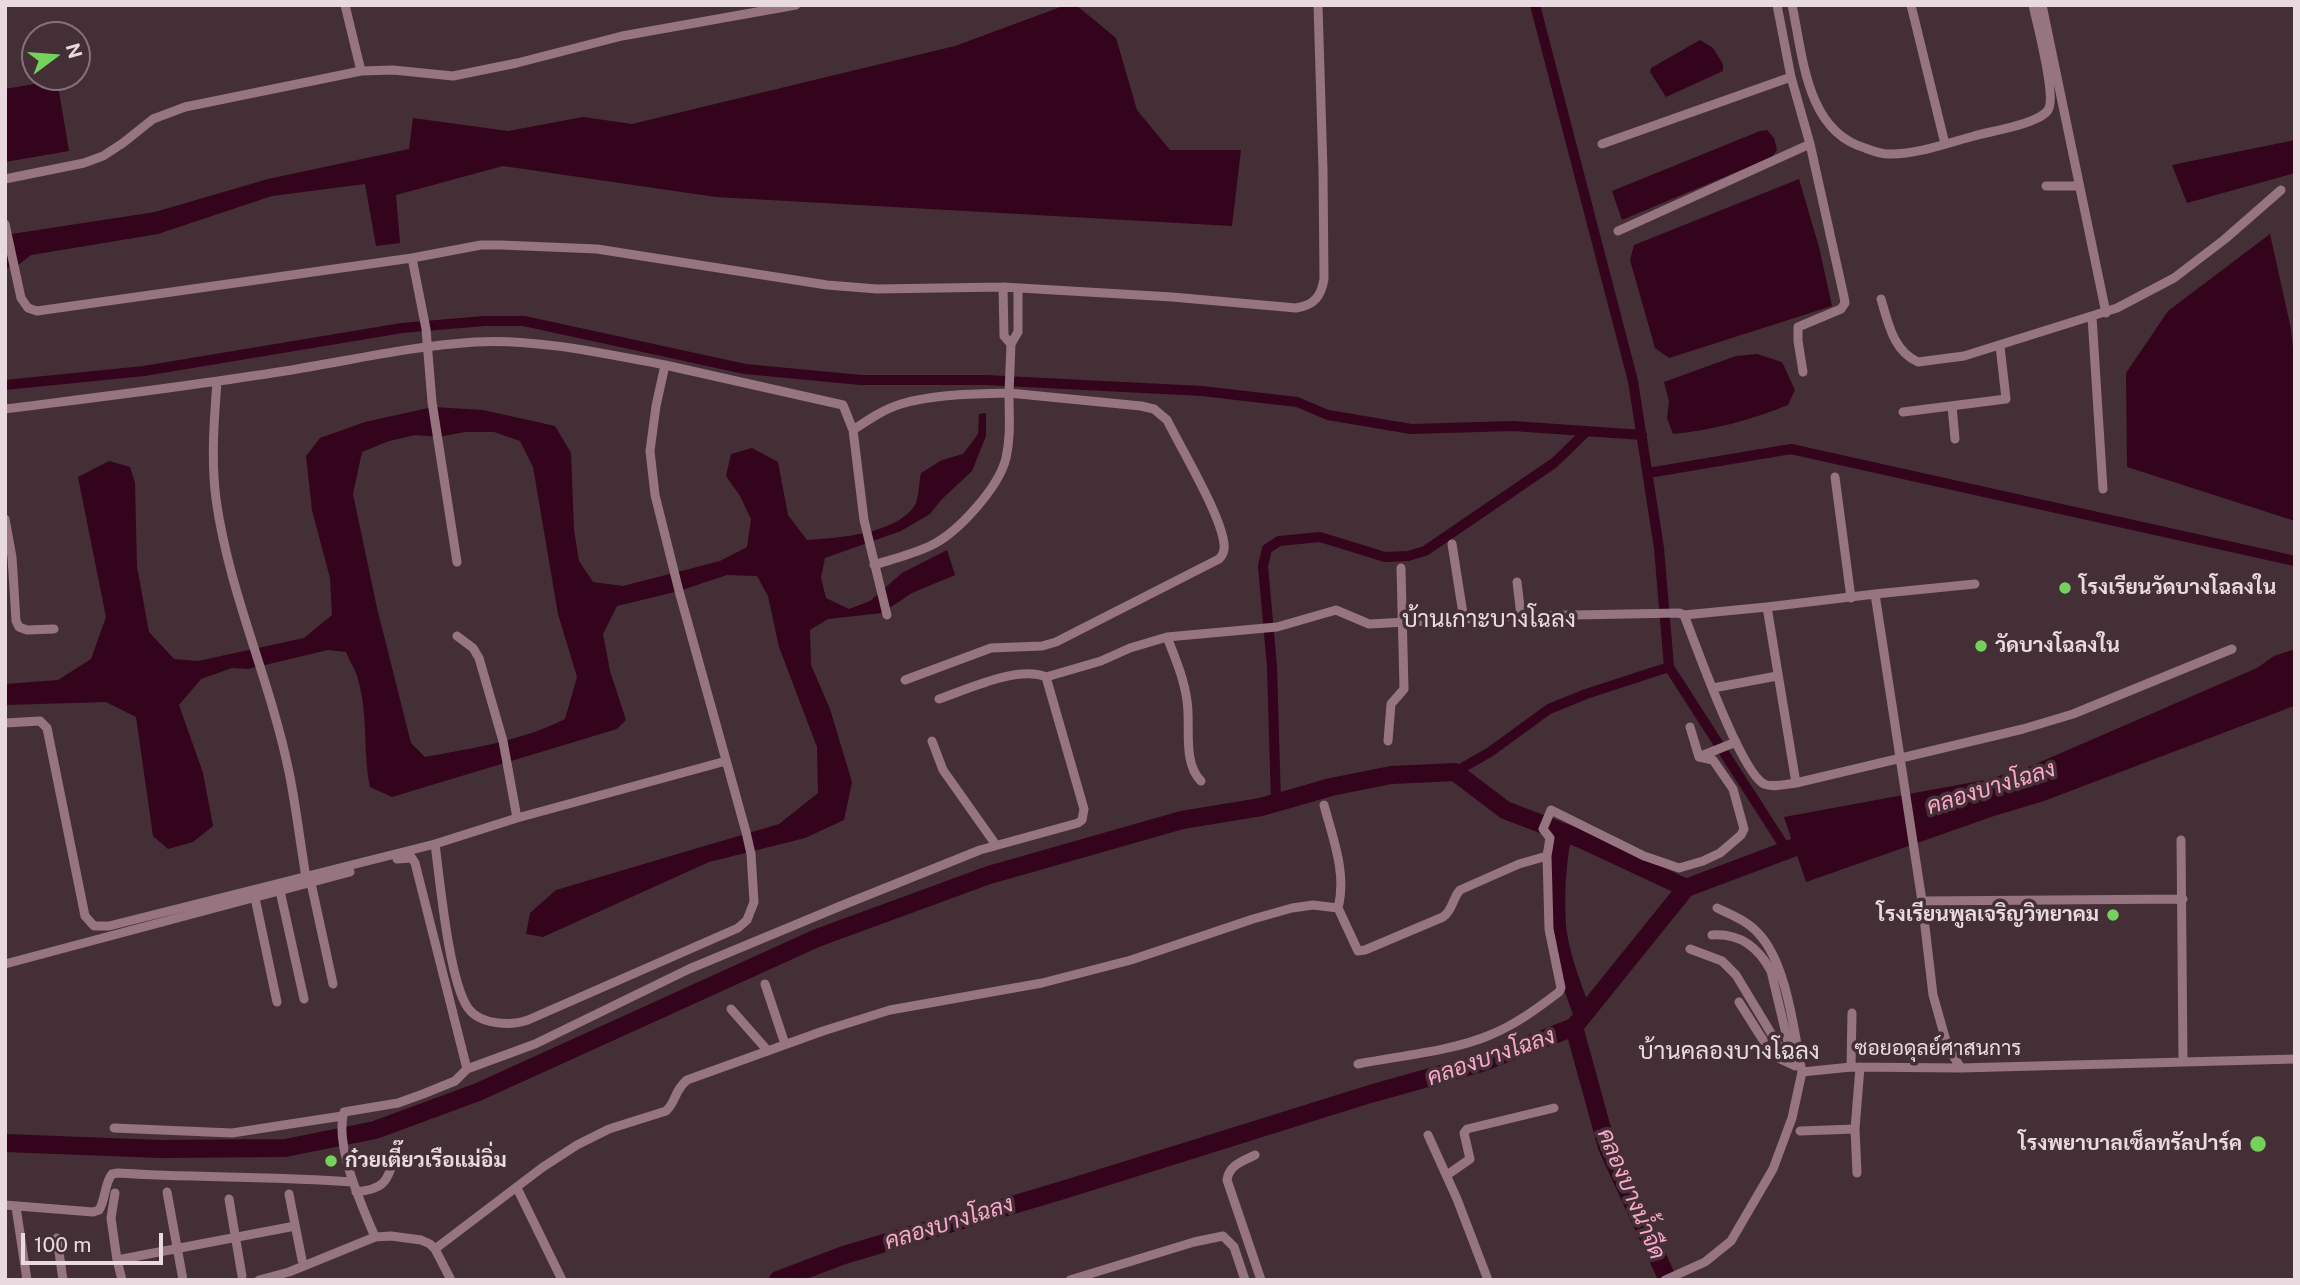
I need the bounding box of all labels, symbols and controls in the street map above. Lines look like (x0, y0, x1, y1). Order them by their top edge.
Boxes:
north arrow (21, 21, 91, 91)
text: N (62, 41, 87, 61)
place label: โรงเรียนวัดบางโฉลงใน (2079, 575, 2276, 601)
marker: โรงเรียนวัดบางโฉลงใน (2057, 580, 2073, 596)
district label: บ้านเกาะบางโฉลง (1402, 606, 1576, 634)
place label: วัดบางโฉลงใน (1995, 633, 2120, 659)
marker: วัดบางโฉลงใน (1973, 638, 1989, 654)
water label: คลองบางโฉลง (1923, 755, 2059, 821)
place label: โรงเรียนพูลเจริญวิทยาคม (1876, 902, 2099, 928)
marker: โรงเรียนพูลเจริญวิทยาคม (2105, 907, 2121, 923)
water label: คลองบางโฉลง (1424, 1022, 1558, 1092)
street label: ซอยอดุลย์ศาสนการ (1854, 1036, 2022, 1062)
district label: บ้านคลองบางโฉลง (1638, 1038, 1820, 1066)
water label: คลองบางน้ำจืด (1591, 1124, 1671, 1264)
place label: โรงพยาบาลเซ็ลทรัลปาร์ค (2018, 1131, 2242, 1157)
marker: โรงพยาบาลเซ็ลทรัลปาร์ค (2248, 1134, 2268, 1154)
place label: ก๋วยเตี๊ยวเรือแม่อิ่ม (345, 1148, 507, 1174)
marker: ก๋วยเตี๊ยวเรือแม่อิ่ม (323, 1153, 339, 1169)
water label: คลองบางโฉลง (881, 1190, 1017, 1256)
scale bar (24, 1218, 166, 1262)
text: 100 m (34, 1232, 91, 1257)

